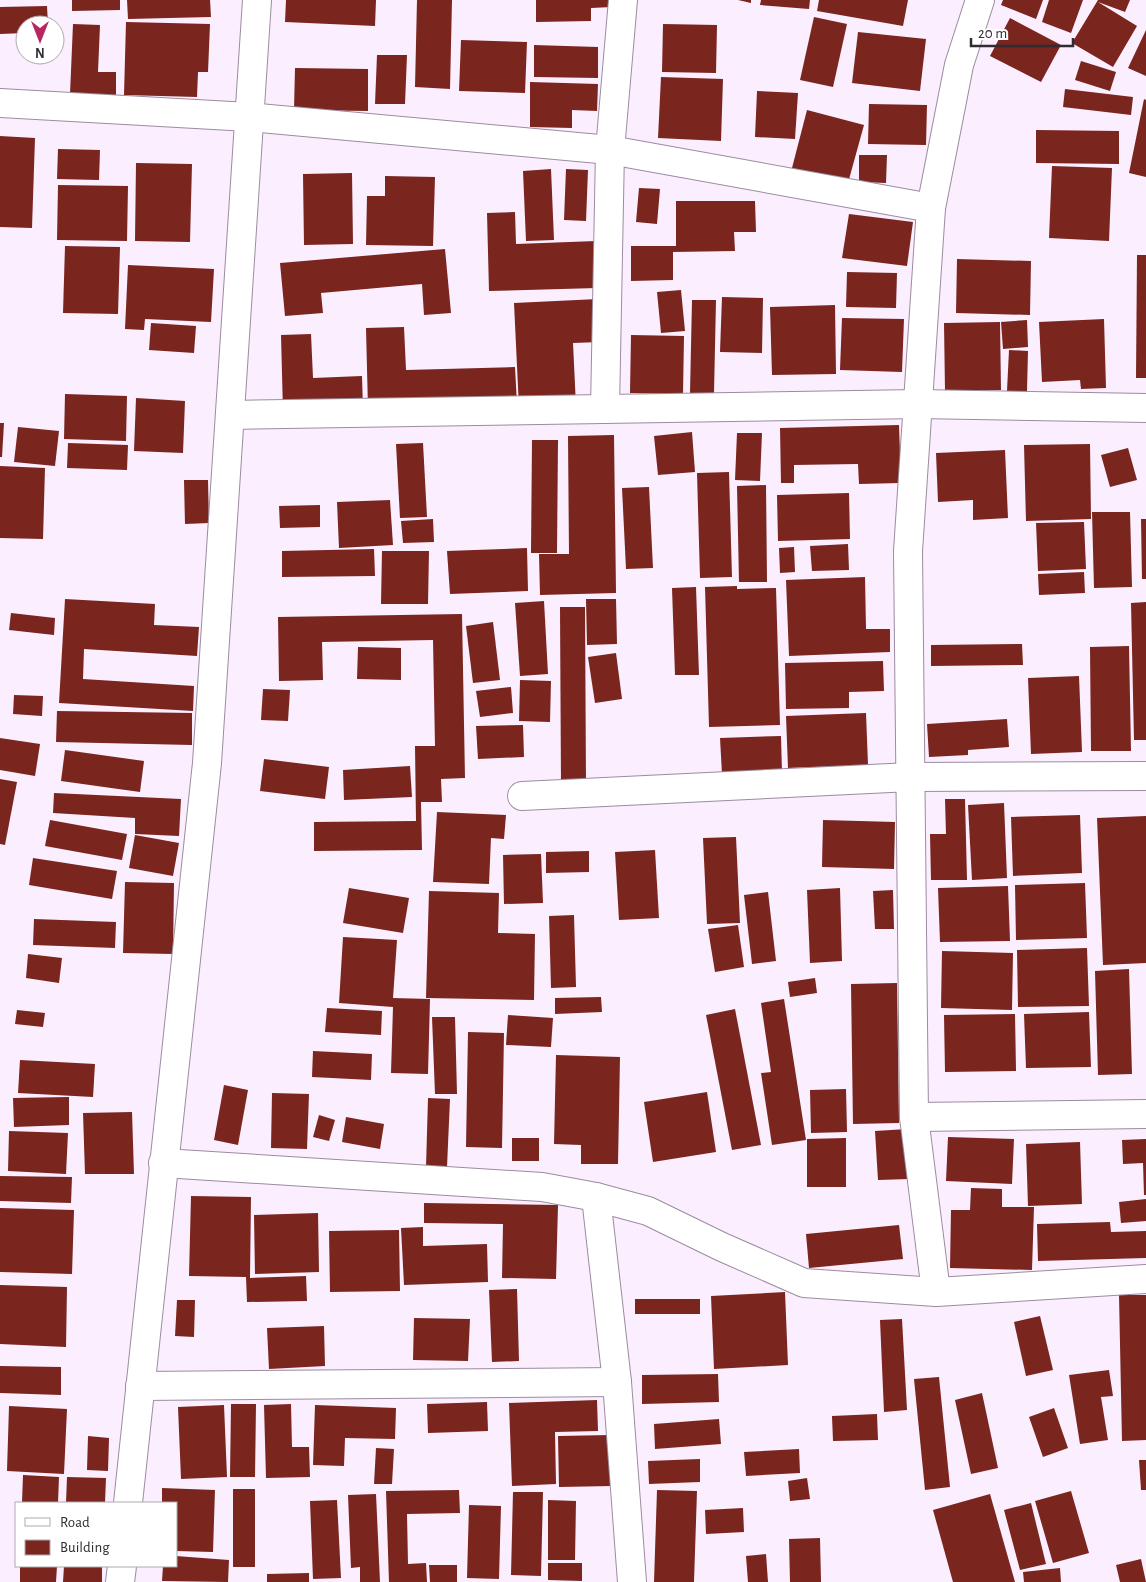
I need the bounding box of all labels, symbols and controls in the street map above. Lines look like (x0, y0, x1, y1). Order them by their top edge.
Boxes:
north arrow (15, 15, 65, 65)
scale bar (971, 15, 1074, 47)
text: 20 m (978, 26, 1007, 41)
text: N (35, 45, 45, 59)
legend (15, 1502, 178, 1567)
text: Road (60, 1515, 90, 1530)
text: Building (60, 1540, 110, 1555)

